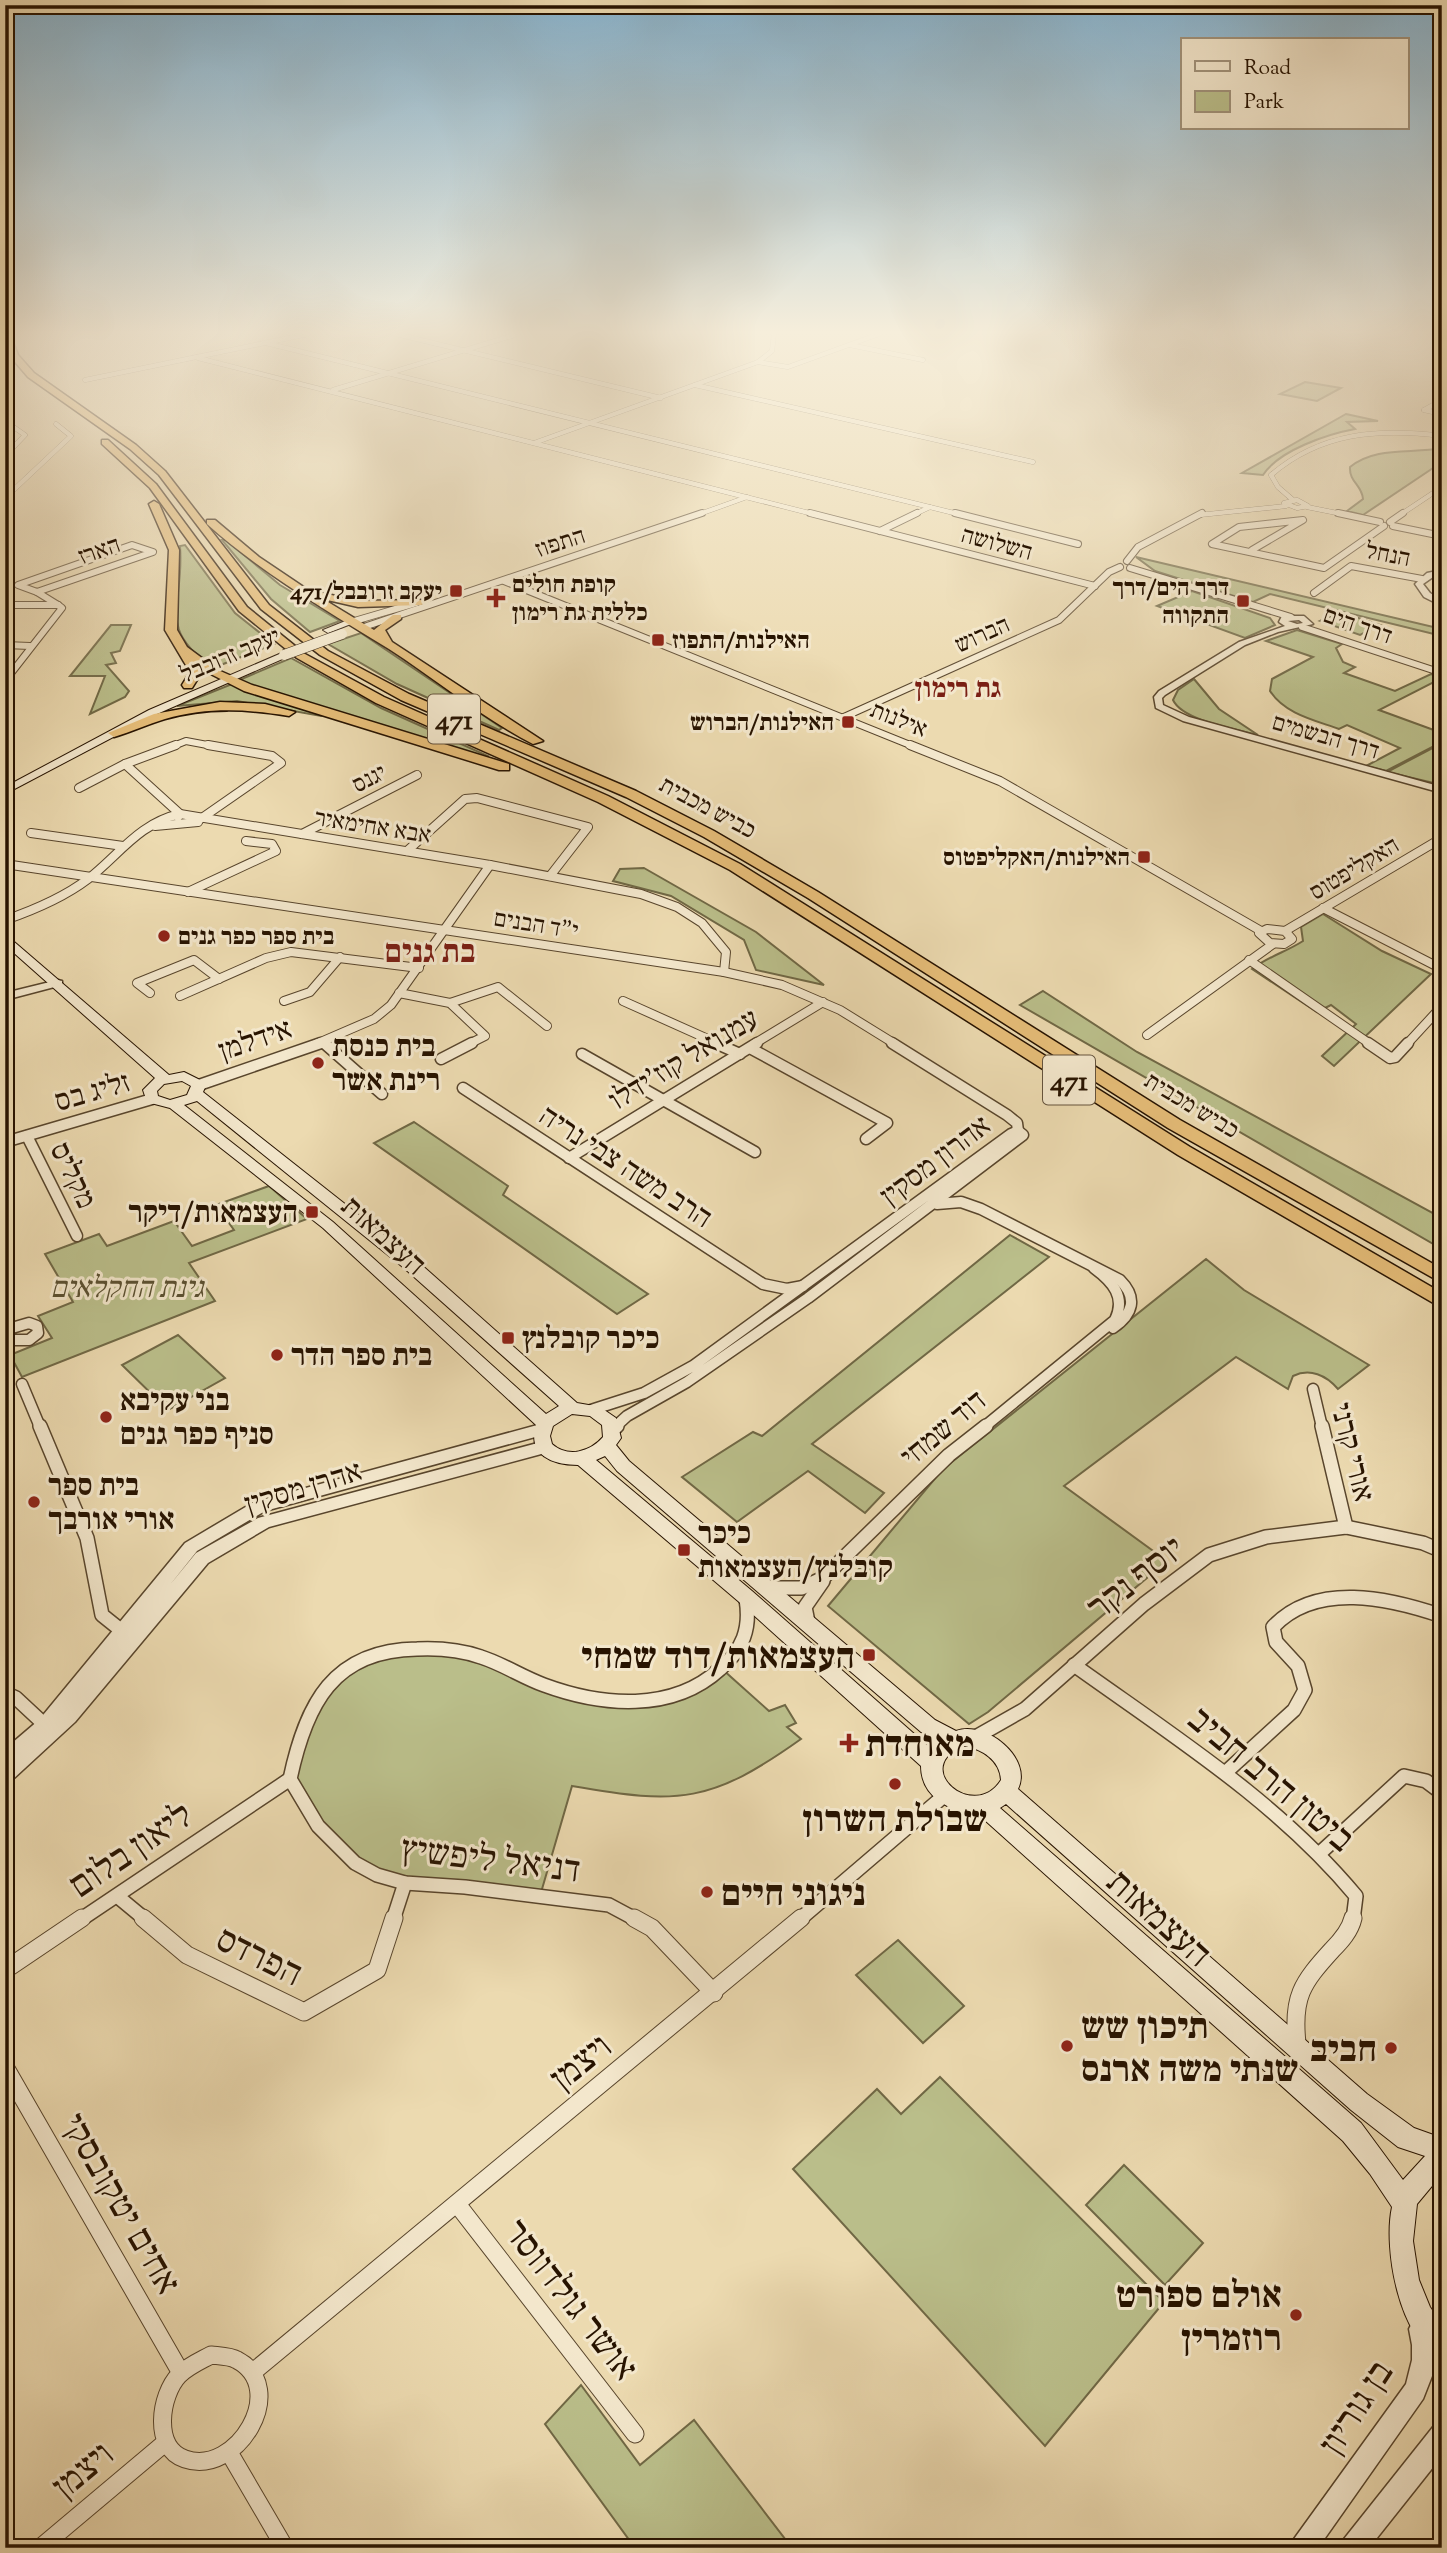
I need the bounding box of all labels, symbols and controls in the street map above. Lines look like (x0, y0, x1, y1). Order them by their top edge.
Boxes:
legend (1181, 38, 1408, 130)
text: Road (1244, 54, 1291, 84)
text: Park (1244, 88, 1285, 118)
street label: השלושה (957, 519, 1036, 571)
street label: התפוז (531, 520, 590, 568)
street label: הארז (74, 529, 125, 575)
street label: הנחל (1362, 535, 1413, 577)
place label: קופת חולים כללית גת רימון (512, 569, 648, 631)
place label: דרך הים/דרך התקווה (1112, 572, 1229, 634)
place label: יעקב זרובבל/471 (289, 576, 442, 610)
marker: יעקב זרובבל/471 (448, 583, 464, 599)
marker: קופת חולים כללית גת רימון (486, 588, 506, 608)
marker: דרך הים/דרך התקווה (1235, 593, 1251, 609)
street label: דרך הים (1318, 599, 1396, 655)
street label: הברוש (950, 609, 1016, 663)
street label: יעקב זרובבל (176, 621, 286, 693)
place label: האילנות/התפוז (672, 625, 810, 659)
marker: האילנות/התפוז (650, 632, 666, 648)
district label: גת רימון (915, 670, 1001, 710)
road number: 471 (428, 694, 480, 744)
street label: אילנות (865, 694, 932, 748)
street label: דרך הבשמים (1268, 706, 1383, 769)
place label: האילנות/הברוש (690, 707, 834, 741)
marker: האילנות/הברוש (840, 714, 856, 730)
street label: יגנס (347, 757, 393, 803)
street label: כביש מכבית (653, 769, 761, 848)
street label: אבא אחימאיר (312, 802, 433, 854)
street label: האקליפטוס (1304, 830, 1406, 910)
place label: האילנות/האקליפטוס (943, 842, 1130, 876)
marker: האילנות/האקליפטוס (1136, 849, 1152, 865)
street label: י"ד הבנים (491, 903, 580, 949)
place label: בית ספר כפר גנים (178, 921, 334, 955)
marker: בית ספר כפר גנים (156, 928, 172, 944)
district label: בת גנים (384, 931, 476, 977)
street label: עמנואל קוז'ידלו (601, 999, 768, 1123)
street label: אידלמן (213, 1009, 298, 1074)
place label: בית כנסת רינת אשר (332, 1027, 441, 1104)
marker: בית כנסת רינת אשר (310, 1055, 326, 1071)
road number: 471 (1043, 1056, 1095, 1104)
street label: זליג בס (50, 1062, 135, 1125)
street label: כביש מכבית (1137, 1065, 1245, 1148)
street label: הרב משה צבי נריה (529, 1096, 720, 1240)
street label: אהרון מסקין (872, 1106, 1001, 1218)
street label: מקליס (37, 1136, 106, 1217)
street label: העצמאות (330, 1187, 434, 1287)
place label: העצמאות/דיקר (128, 1193, 298, 1236)
marker: העצמאות/דיקר (304, 1204, 320, 1220)
park label: גינת החקלאים (50, 1268, 206, 1311)
place label: כיכר קובלנץ (522, 1319, 660, 1362)
marker: כיכר קובלנץ (500, 1330, 516, 1346)
place label: בית ספר הדר (291, 1336, 432, 1379)
marker: בית ספר הדר (269, 1347, 285, 1363)
place label: בני עקיבא סניף כפר גנים (120, 1381, 274, 1458)
street label: דוד שמחי (892, 1381, 997, 1479)
street label: אורי קרני (1318, 1399, 1384, 1507)
marker: בני עקיבא סניף כפר גנים (98, 1409, 114, 1425)
street label: אהרן מסקין (240, 1451, 368, 1528)
place label: בית ספר אורי אורבך (48, 1466, 175, 1543)
marker: בית ספר אורי אורבך (26, 1494, 42, 1510)
place label: כיכר קובלנץ/העצמאות (698, 1514, 893, 1591)
street label: יוסף נקר (1077, 1525, 1198, 1636)
marker: כיכר קובלנץ/העצמאות (676, 1542, 692, 1558)
place label: העצמאות/דוד שמחי (581, 1632, 855, 1686)
marker: העצמאות/דוד שמחי (861, 1647, 877, 1663)
street label: ביטון הרב חביב (1174, 1695, 1365, 1867)
place label: מאוחדת (865, 1720, 975, 1774)
marker: מאוחדת (839, 1733, 859, 1753)
marker: שבולת השרון (887, 1776, 903, 1792)
street label: ליאון בלום (59, 1791, 205, 1914)
place label: שבולת השרון (803, 1795, 987, 1849)
street label: דניאל ליפשיץ (398, 1824, 583, 1900)
street label: העצמאות (1093, 1858, 1222, 1982)
place label: ניגוני חיים (721, 1869, 866, 1923)
marker: ניגוני חיים (699, 1884, 715, 1900)
street label: הפרדס (206, 1915, 311, 2003)
place label: תיכון שש שנתי משה ארנס (1081, 2002, 1299, 2099)
street label: ויצמן (540, 2022, 625, 2106)
place label: חביב (1310, 2025, 1377, 2079)
marker: תיכון שש שנתי משה ארנס (1059, 2038, 1075, 2054)
marker: חביב (1383, 2040, 1399, 2056)
street label: אחים יטקובסקי (45, 2104, 192, 2306)
street label: אושר גולדווסר (488, 2209, 649, 2394)
place label: אולם ספורט רוזמרין (1116, 2271, 1282, 2368)
marker: אולם ספורט רוזמרין (1288, 2307, 1304, 2323)
street label: בן גוריון (1308, 2351, 1409, 2467)
street label: ויצמן (42, 2430, 127, 2514)

